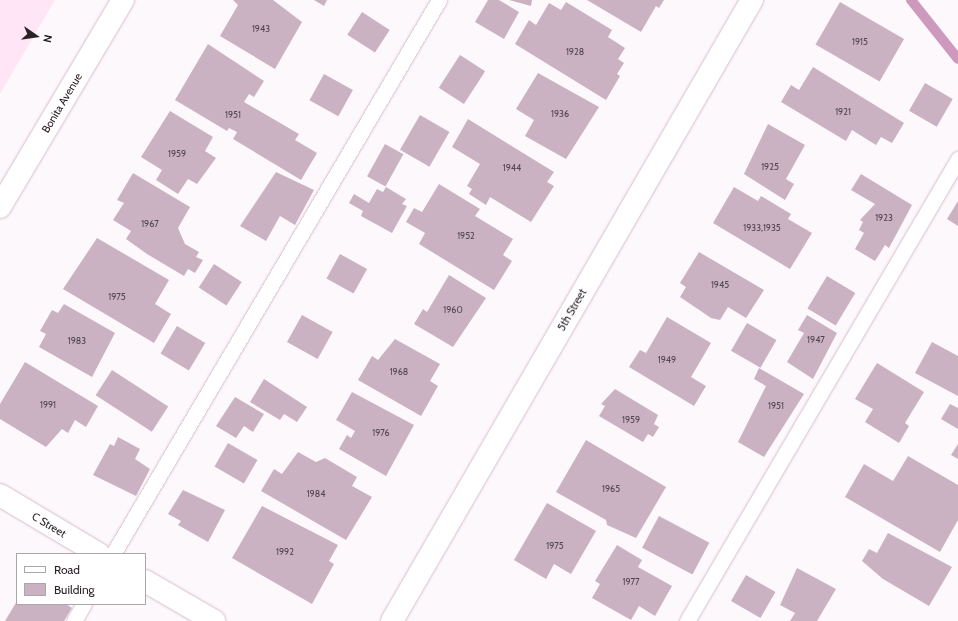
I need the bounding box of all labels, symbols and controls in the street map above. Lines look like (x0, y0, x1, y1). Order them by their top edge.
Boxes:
north arrow (16, 16, 56, 56)
house number: 1943 (252, 24, 270, 34)
text: N (40, 33, 55, 44)
house number: 1915 (852, 37, 868, 47)
house number: 1928 (566, 47, 584, 57)
street label: Bonita Avenue (39, 71, 85, 135)
house number: 1921 (835, 107, 851, 117)
house number: 1936 (551, 109, 569, 119)
house number: 1951 (225, 110, 241, 120)
house number: 1959 (168, 149, 186, 159)
house number: 1925 (761, 162, 779, 172)
house number: 1944 (503, 163, 521, 173)
house number: 1923 (875, 213, 893, 223)
house number: 1967 (141, 219, 159, 229)
house number: 1933,1935 (743, 223, 781, 233)
house number: 1952 (457, 231, 475, 241)
house number: 1945 (711, 280, 729, 290)
street label: 5th Street (555, 287, 589, 333)
house number: 1975 (108, 292, 126, 302)
house number: 1960 (443, 305, 463, 315)
house number: 1947 (807, 335, 825, 345)
house number: 1983 (68, 336, 86, 346)
house number: 1949 (658, 355, 676, 365)
house number: 1968 (390, 367, 408, 377)
house number: 1991 (40, 400, 56, 410)
house number: 1951 (768, 401, 784, 411)
house number: 1959 (622, 415, 640, 425)
house number: 1976 (372, 428, 390, 438)
house number: 1965 (602, 484, 620, 494)
house number: 1984 (307, 489, 325, 499)
street label: C Street (30, 510, 68, 540)
house number: 1975 (546, 541, 564, 551)
house number: 1992 (276, 547, 294, 557)
legend (16, 553, 146, 605)
text: Road (54, 562, 80, 577)
house number: 1977 (622, 577, 640, 587)
text: Building (54, 582, 95, 597)

